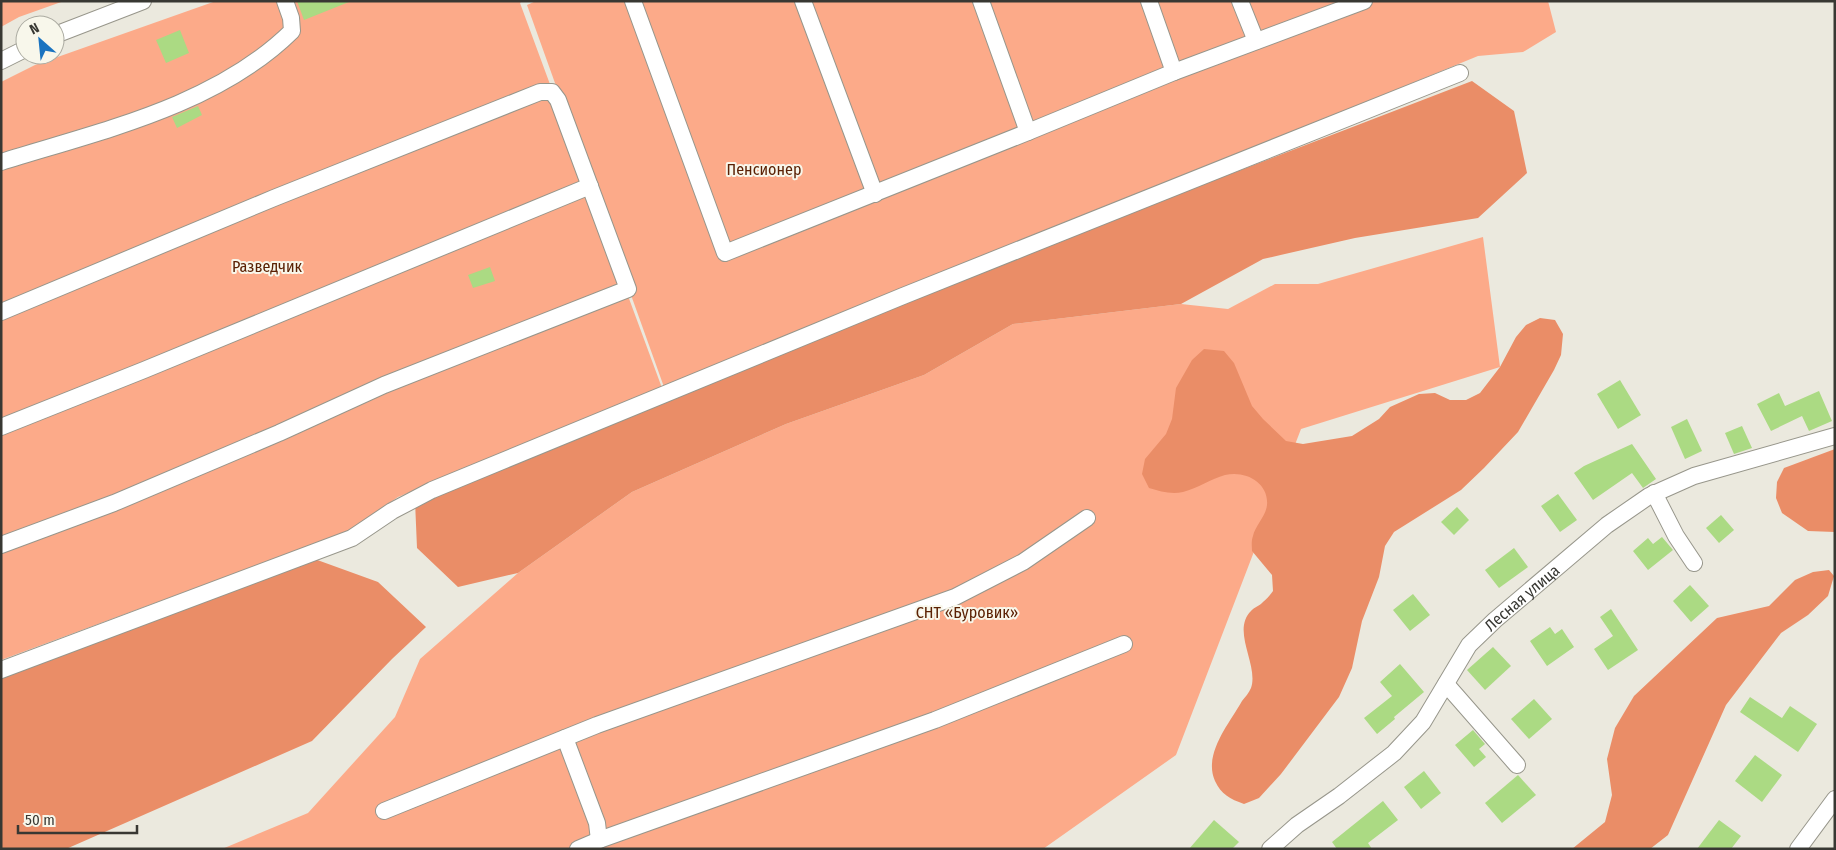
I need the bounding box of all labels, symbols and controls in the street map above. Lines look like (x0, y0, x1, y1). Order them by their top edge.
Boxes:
north arrow (15, 15, 65, 65)
text: N (27, 19, 42, 38)
park label: Пенсионер (727, 160, 801, 179)
park label: Разведчик (232, 257, 303, 276)
street label: Лесная улица (1480, 560, 1563, 635)
park label: СНТ «Буровик» (916, 603, 1018, 622)
scale bar (18, 802, 136, 834)
text: 50 m (25, 811, 55, 829)

